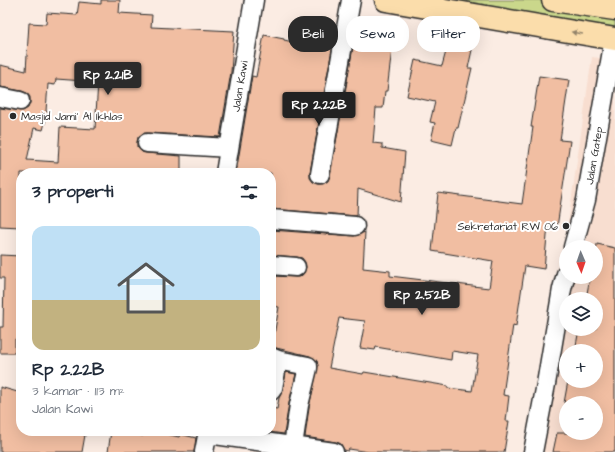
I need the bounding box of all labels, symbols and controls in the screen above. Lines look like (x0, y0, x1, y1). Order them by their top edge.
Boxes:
chip: Beli (288, 16, 338, 52)
chip: Sewa (346, 16, 409, 52)
chip: Filter (417, 16, 480, 52)
one-way arrow (570, 30, 583, 36)
street label: Jalan Kawi (228, 59, 252, 113)
pin: Rp 2.21B (67, 62, 149, 96)
text: Rp 2.21B (83, 66, 133, 84)
pin: Rp 2.22B (278, 92, 360, 126)
text: Rp 2.22B (291, 96, 347, 114)
place label: Masjid Jami' Al Ikhlas (21, 109, 123, 124)
marker: Masjid Jami' Al Ikhlas (8, 111, 18, 121)
street label: Jalan Gatep (582, 125, 607, 186)
text: 3 properti (32, 180, 113, 204)
icon: filters (238, 181, 260, 203)
place label: Sekretariat RW 06 (458, 219, 558, 234)
marker: Sekretariat RW 06 (561, 221, 571, 231)
north arrow (559, 240, 603, 284)
map controls (559, 240, 603, 440)
icon: home (110, 252, 182, 324)
pin: Rp 2.52B (381, 282, 463, 316)
text: Rp 2.52B (394, 286, 450, 304)
button: layers (559, 292, 603, 336)
button: + (559, 344, 603, 388)
text: Rp 2.22B (32, 358, 104, 382)
text: 3 kamar · 113 m² (32, 382, 125, 400)
button: − (559, 396, 603, 440)
text: Jalan Kawi (32, 400, 93, 418)

